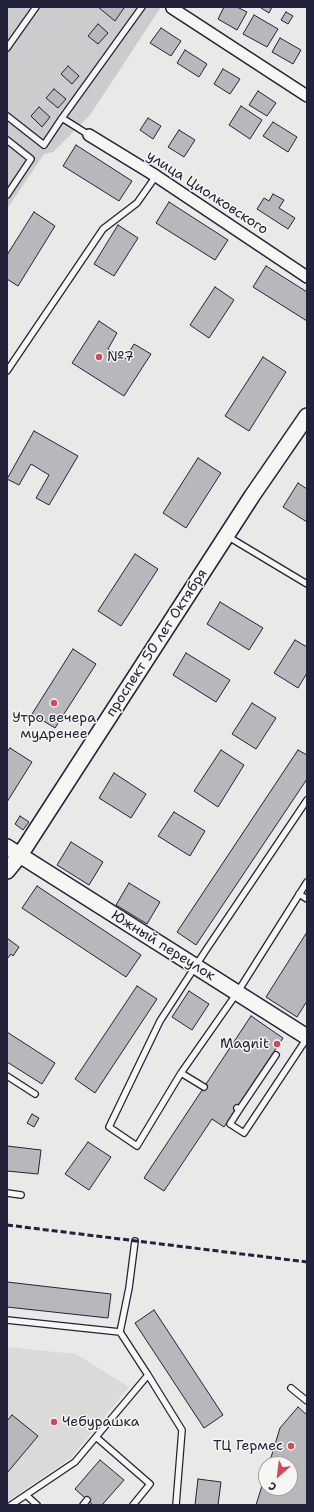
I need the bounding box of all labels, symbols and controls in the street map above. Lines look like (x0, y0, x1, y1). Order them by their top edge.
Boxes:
street label: улица Циолковского (143, 147, 271, 239)
place label: №7 (107, 349, 134, 365)
marker: №7 (94, 352, 104, 362)
street label: проспект 50 лет Октября (103, 566, 211, 720)
marker: Утро вечера мудренее (49, 698, 59, 708)
place label: Утро вечера мудренее (12, 710, 96, 742)
street label: Южный переулок (108, 907, 218, 985)
place label: Magnit (220, 1036, 269, 1052)
marker: Magnit (272, 1039, 282, 1049)
place label: Чебурашка (62, 1414, 140, 1430)
marker: Чебурашка (49, 1417, 59, 1427)
place label: ТЦ Гермес (213, 1438, 283, 1454)
marker: ТЦ Гермес (286, 1441, 296, 1451)
north arrow (258, 1456, 298, 1496)
text: С (266, 1478, 279, 1494)

